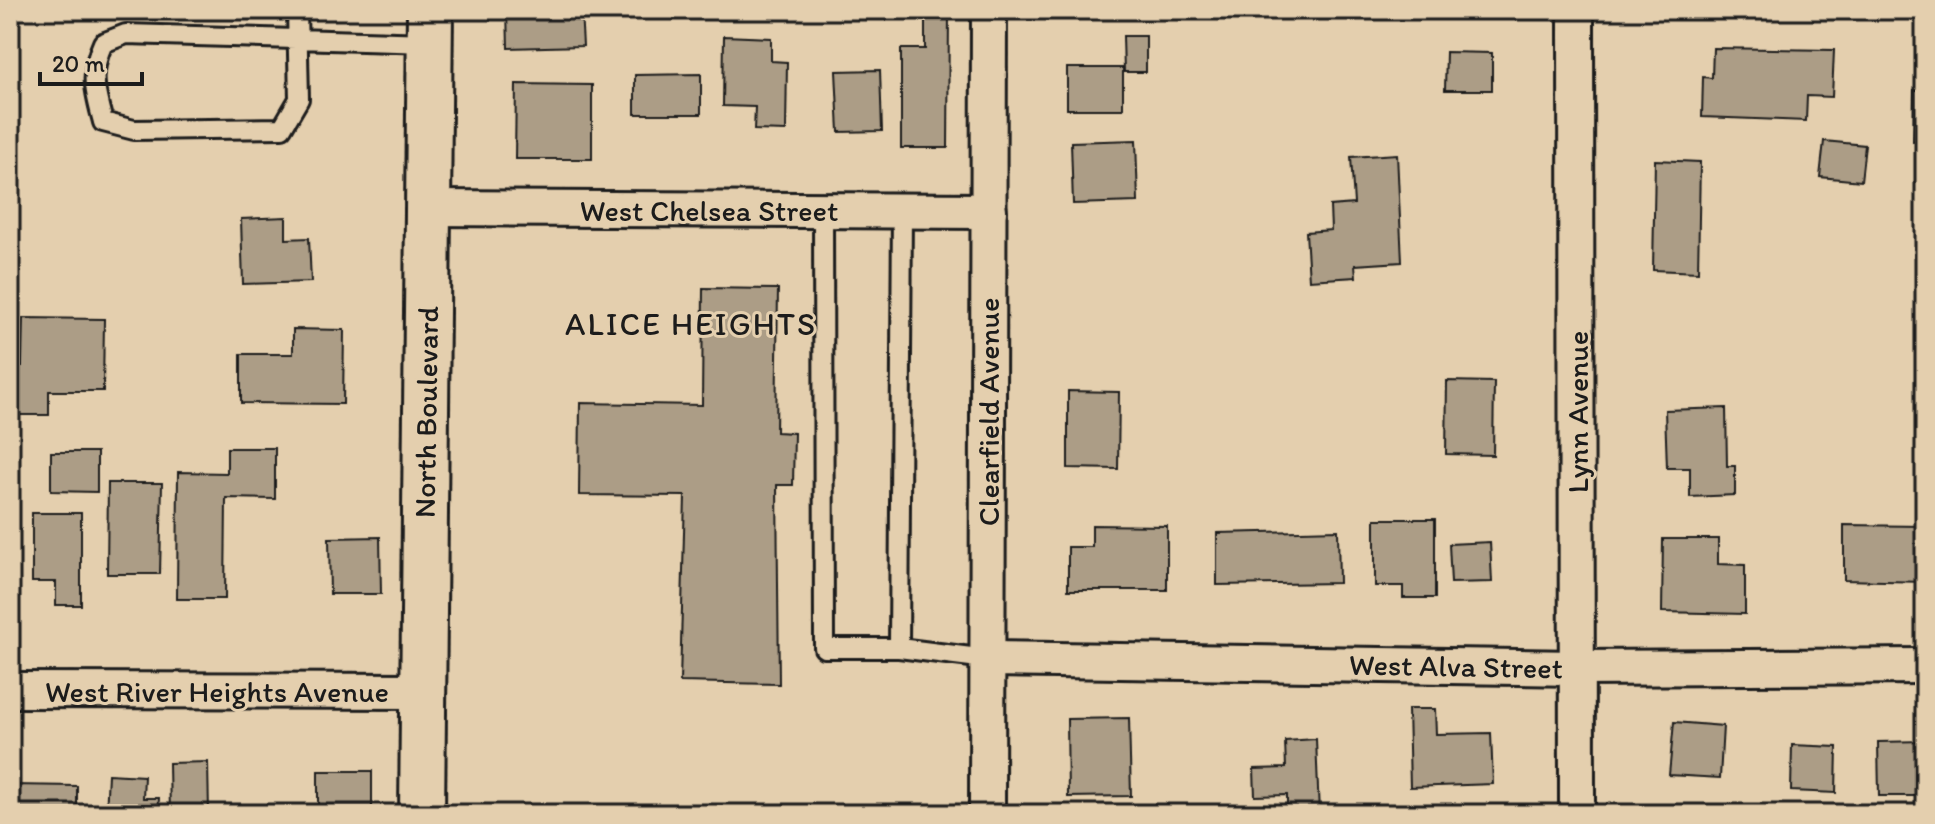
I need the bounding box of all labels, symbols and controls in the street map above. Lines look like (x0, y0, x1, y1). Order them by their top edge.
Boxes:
scale bar (40, 36, 142, 86)
text: 20 m (52, 49, 105, 78)
street label: West Chelsea Street (580, 192, 838, 229)
street label: Clearfield Avenue (970, 298, 1007, 526)
street label: North Boulevard (406, 305, 446, 518)
district label: ALICE HEIGHTS (565, 305, 817, 343)
street label: Lynn Avenue (1559, 331, 1596, 493)
street label: West Alva Street (1349, 646, 1563, 686)
street label: West River Heights Avenue (45, 673, 389, 710)

